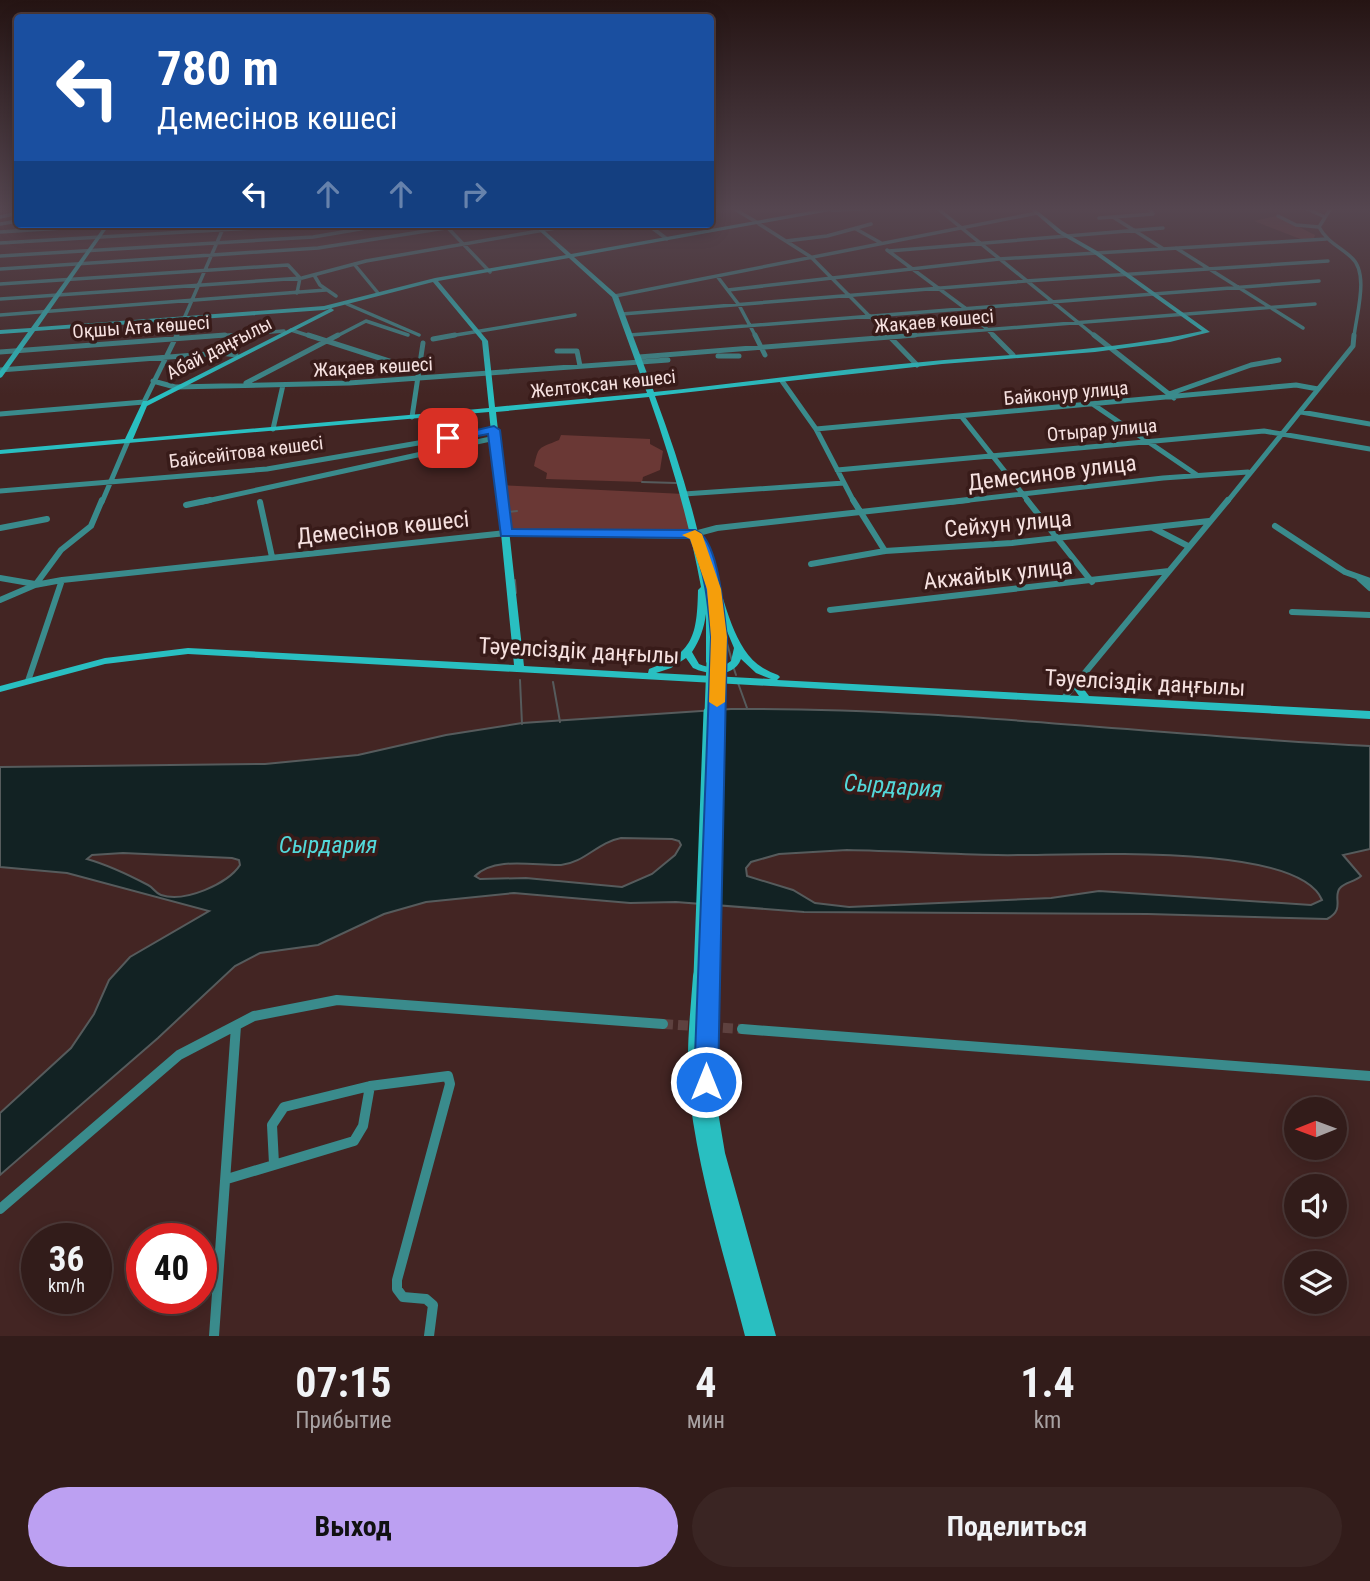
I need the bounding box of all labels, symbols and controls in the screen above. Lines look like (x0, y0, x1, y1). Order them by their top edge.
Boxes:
text: 780 m (157, 40, 279, 97)
icon: left (42, 42, 133, 133)
text: Демесінов көшесі (157, 99, 397, 137)
icon: left (236, 175, 274, 213)
icon: ahead (309, 175, 347, 213)
icon: ahead (382, 175, 420, 213)
icon: right (455, 175, 493, 213)
street label: Жақаев көшесі (873, 304, 995, 338)
street label: Оқшы Ата көшесі (71, 311, 211, 343)
street label: Абай даңғылы (162, 312, 276, 384)
street label: Жақаев көшесі (313, 352, 433, 382)
street label: Желтоқсан көшесі (529, 365, 677, 403)
street label: Байконур улица (1003, 376, 1129, 410)
pin (418, 408, 478, 468)
street label: Отырар улица (1046, 414, 1158, 446)
icon: arrive (429, 419, 467, 457)
street label: Байсейітова көшесі (168, 431, 324, 473)
street label: Демесинов улица (966, 449, 1138, 497)
street label: Сейхун улица (943, 505, 1073, 543)
street label: Демесінов көшесі (296, 506, 470, 550)
street label: Акжайык улица (922, 553, 1074, 595)
street label: Тәуелсіздік даңғылы (478, 632, 680, 670)
street label: Тәуелсіздік даңғылы (1044, 664, 1246, 702)
water label: Сырдария (843, 769, 943, 803)
water label: Сырдария (279, 831, 377, 859)
position arrow (669, 1045, 743, 1119)
north arrow (1284, 1097, 1348, 1160)
map controls (1284, 1097, 1347, 1314)
button: sound (1284, 1174, 1347, 1237)
speed limit sign: 40 (126, 1223, 217, 1314)
text: 36 (49, 1239, 84, 1280)
button: layers (1284, 1251, 1347, 1314)
text: km/h (48, 1275, 85, 1296)
text: 07:15 (295, 1358, 392, 1407)
text: 4 (695, 1358, 716, 1407)
text: 1.4 (1020, 1358, 1075, 1407)
text: Прибытие (295, 1407, 392, 1434)
text: мин (687, 1407, 725, 1434)
text: km (1034, 1407, 1061, 1434)
button: Выход (28, 1487, 678, 1567)
button: Поделиться (692, 1487, 1342, 1567)

